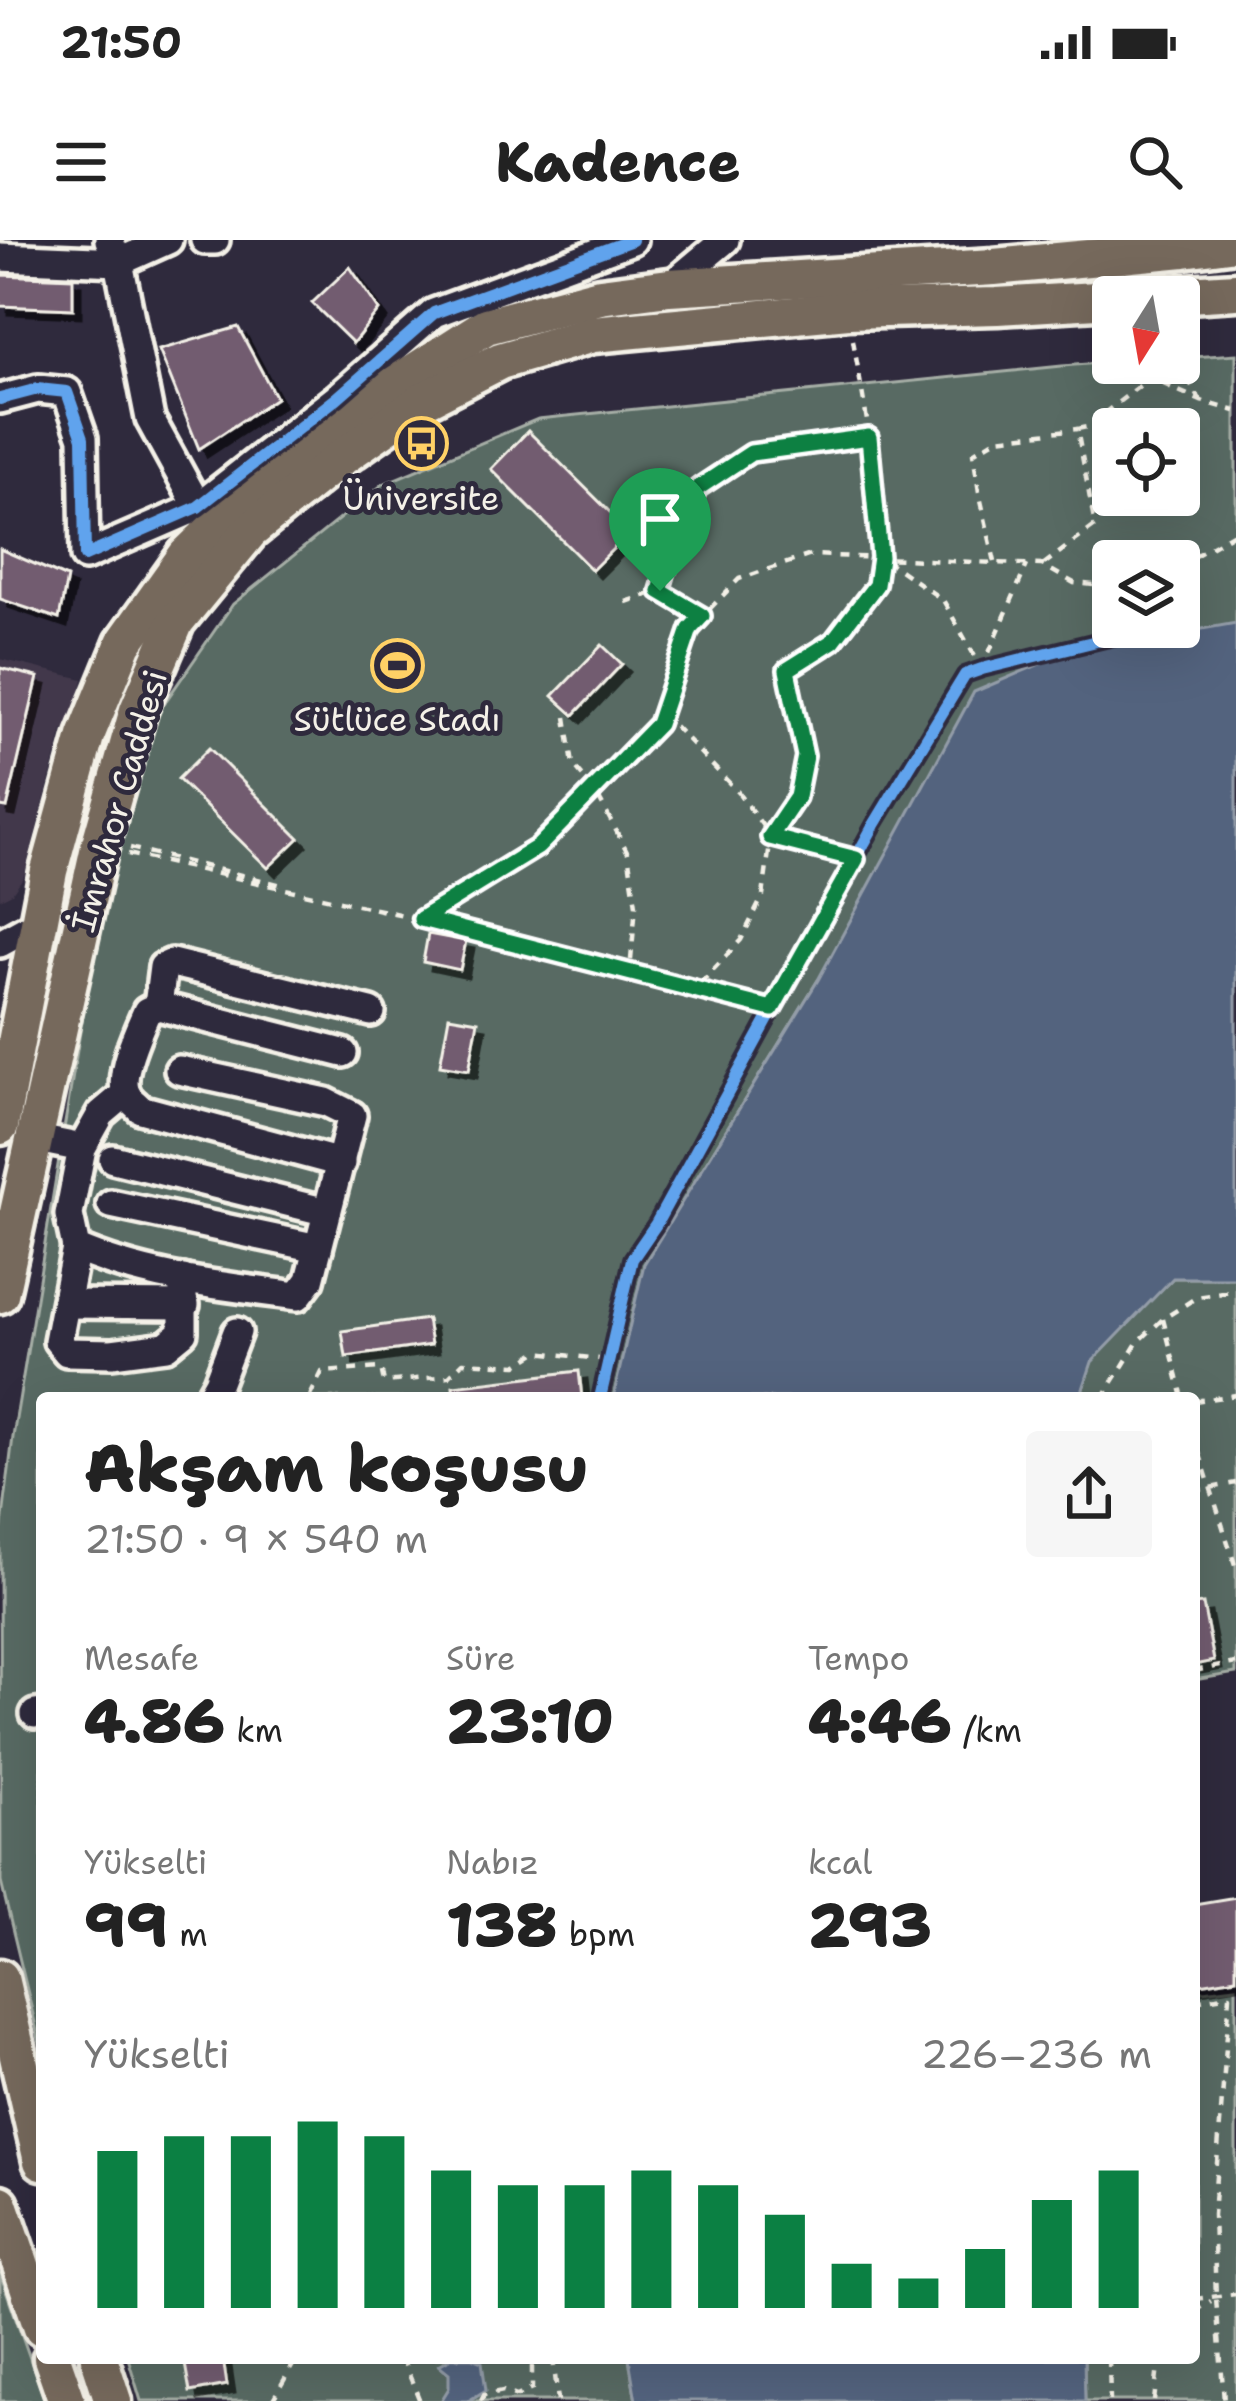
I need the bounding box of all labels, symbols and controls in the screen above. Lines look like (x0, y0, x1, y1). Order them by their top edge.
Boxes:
text: 21:50 (60, 12, 182, 72)
text: Kadence (496, 126, 740, 198)
icon: menu (48, 129, 114, 195)
icon: search (1122, 129, 1188, 195)
north arrow (1092, 276, 1200, 384)
map controls (1092, 276, 1200, 648)
button: locate (1092, 408, 1200, 516)
bus stop icon: Üniversite (393, 416, 449, 472)
pin (609, 468, 711, 591)
place label: Üniversite (343, 476, 499, 521)
icon: arrive (627, 486, 693, 552)
button: layers (1092, 540, 1200, 648)
sports icon: Sütlüce Stadı (369, 637, 425, 693)
street label: İmrahor Caddesi (60, 665, 178, 937)
place label: Sütlüce Stadı (293, 697, 501, 742)
text: Akşam koşusu (84, 1424, 589, 1512)
button: share (1026, 1431, 1152, 1557)
text: 21:50 · 9 × 540 m (84, 1513, 428, 1565)
text: Mesafe (84, 1636, 199, 1681)
text: Süre (446, 1636, 515, 1681)
text: Tempo (808, 1636, 910, 1681)
text: 4.86 (84, 1681, 225, 1761)
text: 23:10 (446, 1681, 614, 1761)
text: 4:46 (808, 1681, 952, 1761)
text: km (225, 1708, 283, 1753)
text: /km (952, 1708, 1022, 1753)
text: Yükselti (84, 1840, 207, 1885)
text: Nabız (446, 1840, 539, 1885)
text: kcal (808, 1840, 872, 1885)
text: 99 (84, 1885, 168, 1965)
text: 138 (446, 1885, 557, 1965)
text: 293 (808, 1885, 932, 1965)
text: m (168, 1912, 208, 1957)
text: bpm (557, 1912, 635, 1957)
text: Yükselti (84, 2028, 230, 2080)
text: 226–236 m (921, 2028, 1152, 2080)

